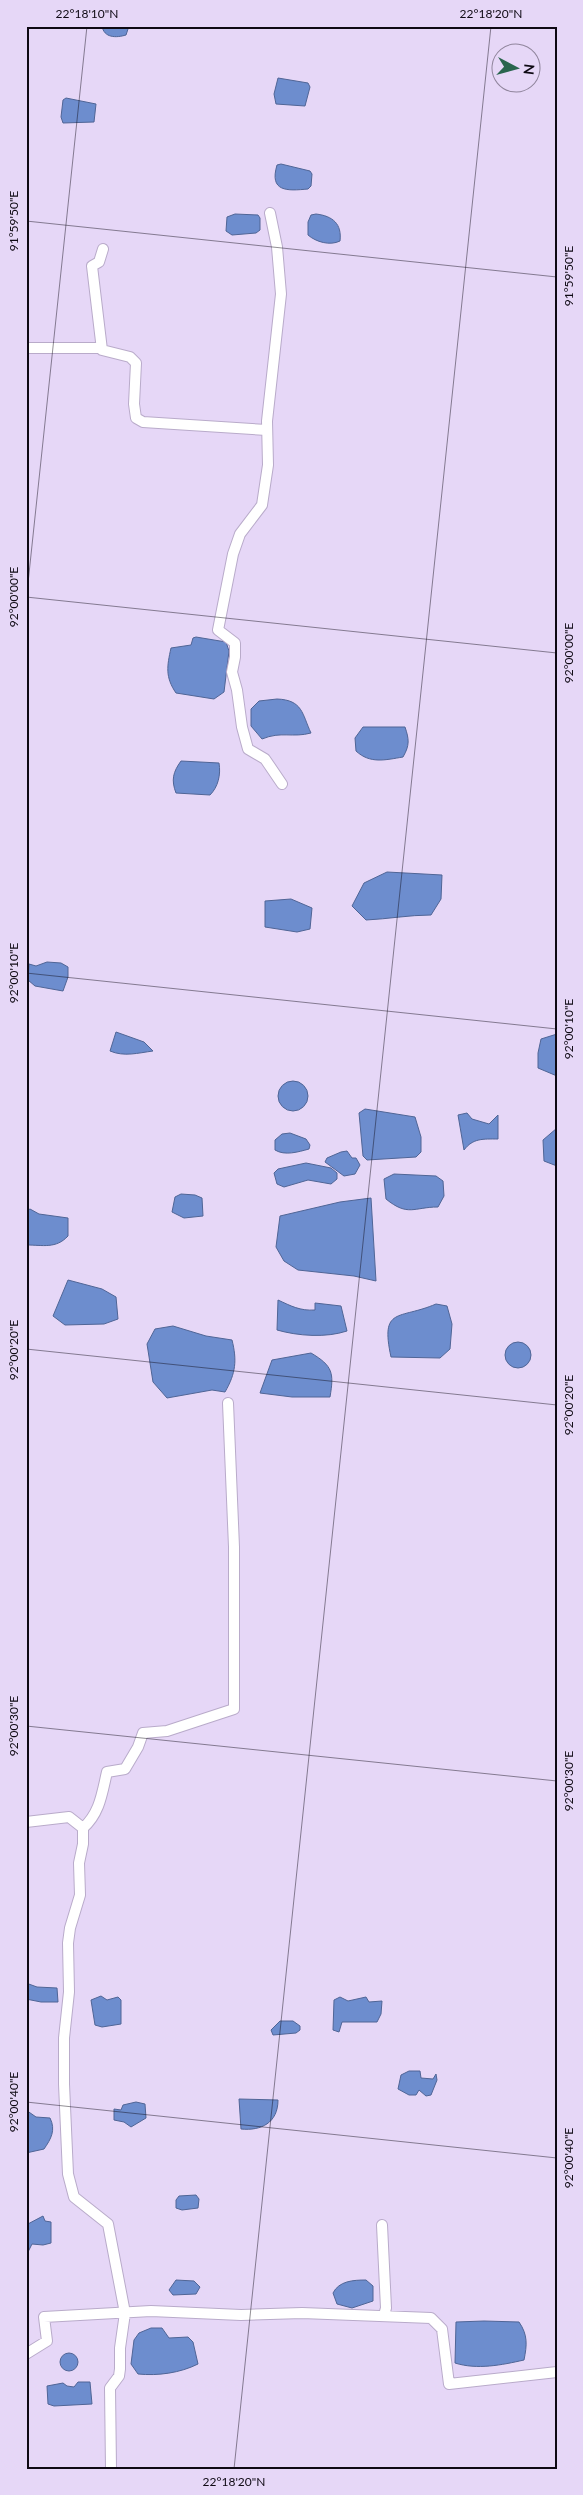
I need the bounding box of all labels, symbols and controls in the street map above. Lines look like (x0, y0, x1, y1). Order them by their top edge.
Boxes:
text: 22°18'10"N (56, 6, 118, 21)
text: 22°18'20"N (460, 6, 522, 21)
north arrow (490, 42, 540, 92)
text: N (520, 63, 538, 76)
text: 91°59'50"E (6, 191, 21, 251)
text: 91°59'50"E (561, 246, 576, 306)
text: 92°00'00"E (6, 567, 21, 627)
text: 92°00'00"E (561, 623, 576, 683)
text: 92°00'10"E (6, 943, 21, 1003)
text: 92°00'10"E (561, 999, 576, 1059)
text: 92°00'20"E (6, 1320, 21, 1380)
text: 92°00'20"E (561, 1375, 576, 1435)
text: 92°00'30"E (6, 1696, 21, 1756)
text: 92°00'30"E (561, 1751, 576, 1811)
text: 92°00'40"E (6, 2072, 21, 2132)
text: 92°00'40"E (561, 2128, 576, 2188)
text: 22°18'20"N (203, 2474, 265, 2489)

